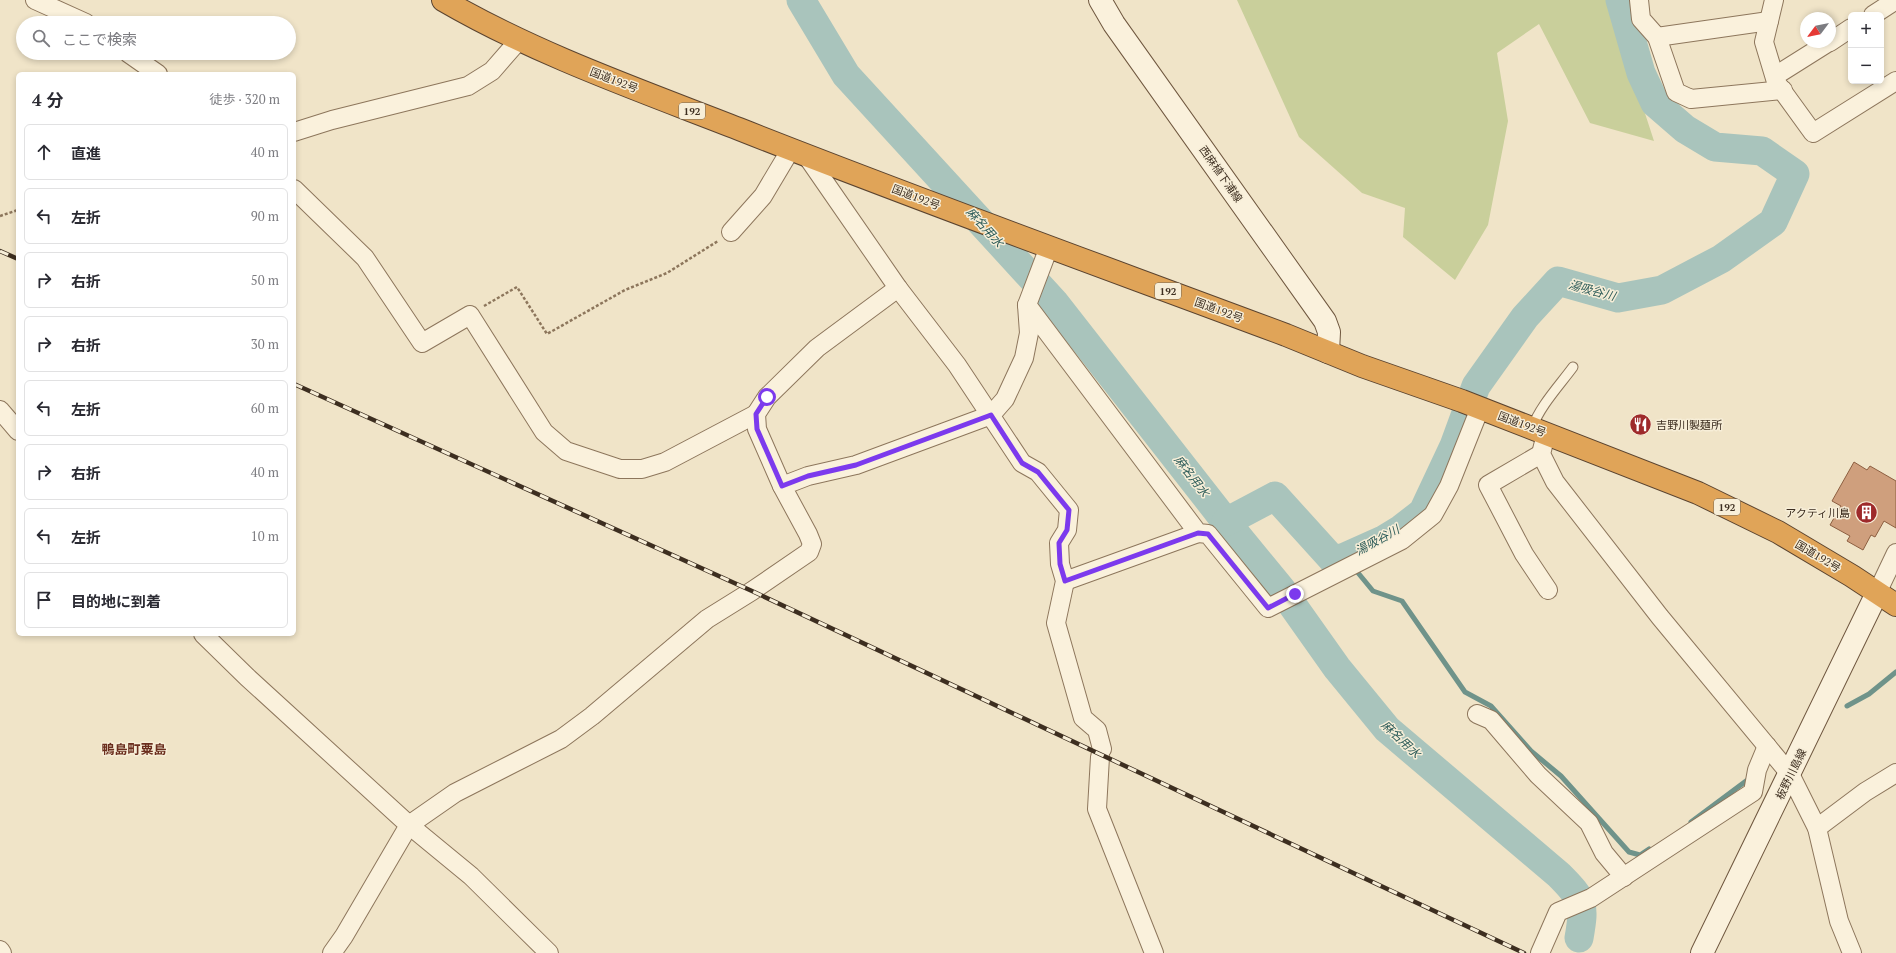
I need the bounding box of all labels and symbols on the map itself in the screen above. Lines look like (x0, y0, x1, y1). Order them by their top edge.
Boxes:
north arrow (1800, 12, 1836, 48)
street label: 国道192号 (588, 64, 640, 96)
road number: 192 (679, 103, 705, 119)
street label: 西麻植下浦線 (1196, 143, 1246, 205)
street label: 国道192号 (890, 181, 942, 213)
water label: 麻名用水 (963, 204, 1008, 251)
water label: 湯吸谷川 (1567, 277, 1619, 304)
road number: 192 (1155, 283, 1181, 299)
street label: 国道192号 (1193, 295, 1245, 325)
route start (758, 388, 776, 406)
street label: 国道192号 (1496, 408, 1548, 440)
restaurant icon: 吉野川製麺所 (1628, 412, 1654, 438)
place label: 吉野川製麺所 (1656, 418, 1723, 432)
water label: 麻名用水 (1171, 452, 1214, 501)
road number: 192 (1714, 499, 1740, 515)
building icon: アクティ川島 (1853, 500, 1879, 526)
place label: アクティ川島 (1785, 506, 1850, 520)
water label: 湯吸谷川 (1352, 521, 1403, 558)
street label: 国道192号 (1793, 537, 1843, 575)
route end (1286, 585, 1304, 603)
water label: 麻名用水 (1378, 717, 1425, 762)
district label: 鴨島町粟島 (101, 740, 167, 758)
street label: 板野川島線 (1773, 746, 1809, 802)

